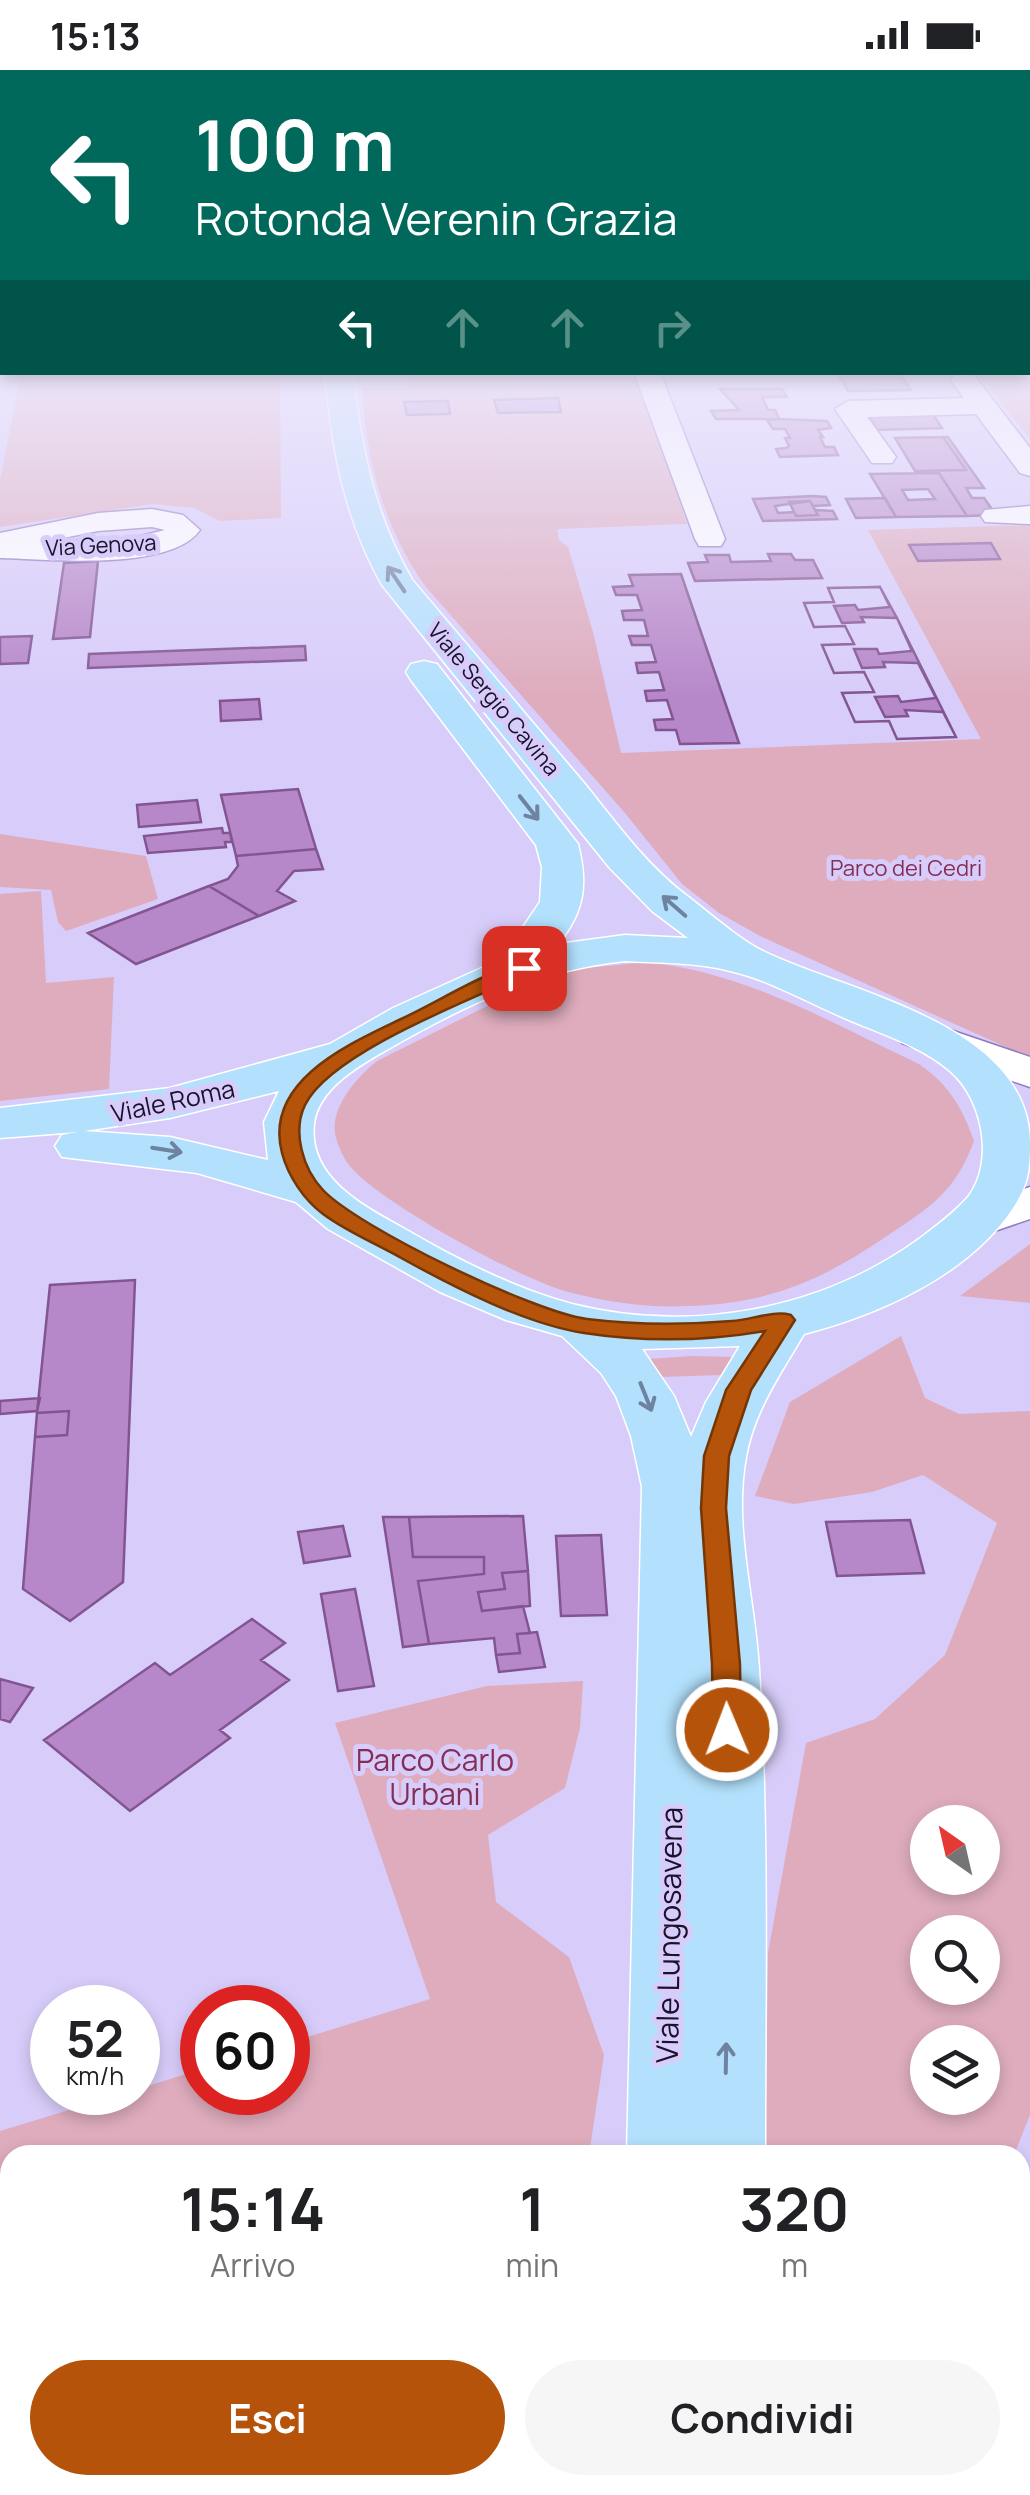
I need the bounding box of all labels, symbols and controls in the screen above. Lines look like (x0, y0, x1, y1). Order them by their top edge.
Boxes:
text: 15:13 (50, 9, 141, 61)
text: 100 m (195, 96, 395, 192)
icon: left (30, 110, 160, 240)
text: Rotonda Verenin Grazia (195, 187, 677, 249)
icon: left (330, 300, 385, 355)
icon: ahead (435, 300, 490, 355)
icon: ahead (540, 300, 595, 355)
icon: right (645, 300, 700, 355)
street label: Via Genova (45, 527, 157, 563)
one-way arrow (385, 566, 406, 593)
street label: Viale Sergio Cavina (421, 616, 567, 782)
one-way arrow (518, 794, 539, 821)
park label: Parco dei Cedri (830, 853, 982, 883)
one-way arrow (661, 896, 687, 918)
pin (482, 926, 567, 1011)
icon: arrive (497, 941, 552, 996)
street label: Viale Roma (108, 1070, 238, 1131)
one-way arrow (150, 1141, 183, 1159)
one-way arrow (639, 1381, 657, 1412)
position arrow (675, 1678, 779, 1782)
park label: Parco Carlo Urbani (356, 1739, 514, 1814)
north arrow (910, 1805, 1000, 1895)
map controls (910, 1805, 1000, 2115)
street label: Viale Lungosavena (646, 1807, 691, 2063)
button: search (910, 1915, 1000, 2005)
speed limit sign: 60 (180, 1985, 310, 2115)
text: 52 (66, 2004, 124, 2072)
button: layers (910, 2025, 1000, 2115)
one-way arrow (716, 2042, 736, 2074)
text: km/h (66, 2058, 124, 2093)
text: 15:14 (180, 2167, 325, 2249)
text: 1 (519, 2167, 545, 2249)
text: 320 (739, 2167, 850, 2249)
text: Arrivo (210, 2243, 295, 2287)
text: min (506, 2243, 559, 2287)
text: m (781, 2243, 808, 2287)
button: Esci (30, 2360, 505, 2475)
button: Condividi (525, 2360, 1000, 2475)

